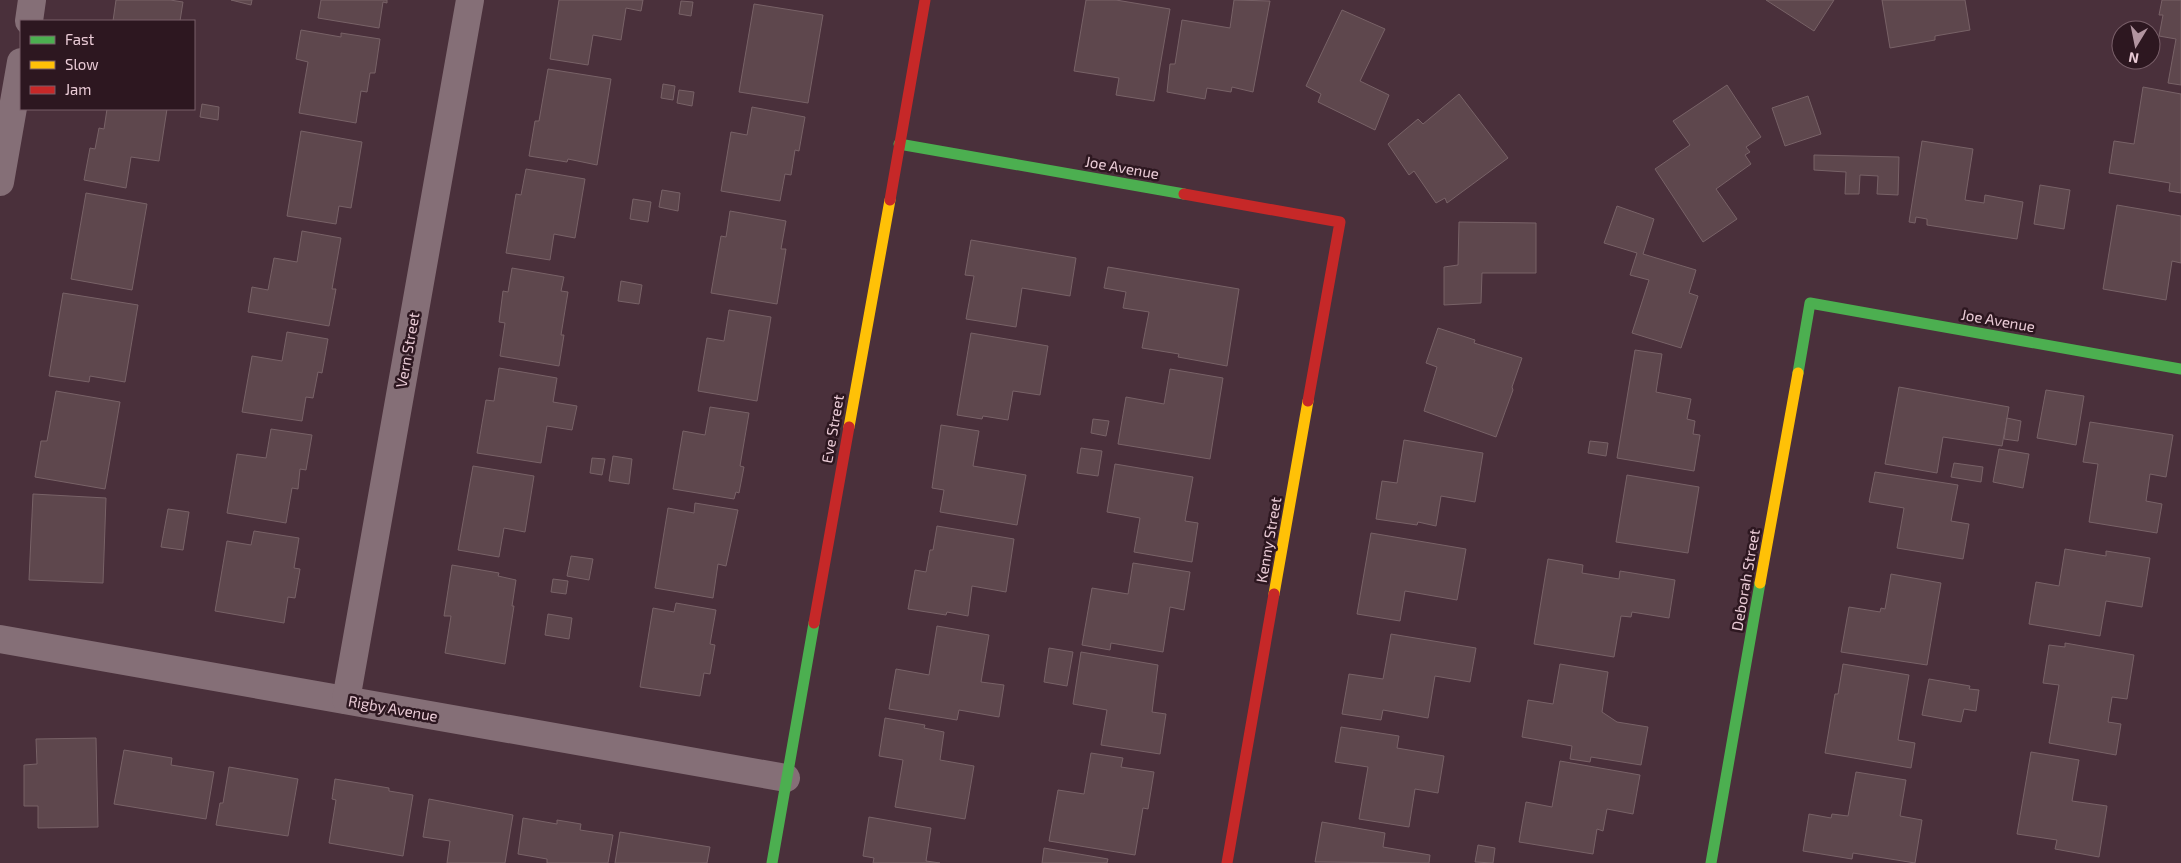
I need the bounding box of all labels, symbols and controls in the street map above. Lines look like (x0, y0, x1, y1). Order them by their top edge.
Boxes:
legend (20, 20, 195, 110)
north arrow (2111, 20, 2161, 70)
text: Fast (65, 30, 95, 48)
text: N (2127, 49, 2140, 68)
text: Slow (65, 55, 99, 73)
text: Jam (65, 80, 91, 98)
street label: Joe Avenue (1084, 152, 1161, 182)
street label: Joe Avenue (1960, 305, 2037, 335)
street label: Vern Street (392, 310, 423, 389)
street label: Eve Street (817, 393, 847, 465)
street label: Kenny Street (1252, 495, 1284, 584)
street label: Deborah Street (1727, 527, 1763, 632)
street label: Rigby Avenue (347, 691, 439, 725)

